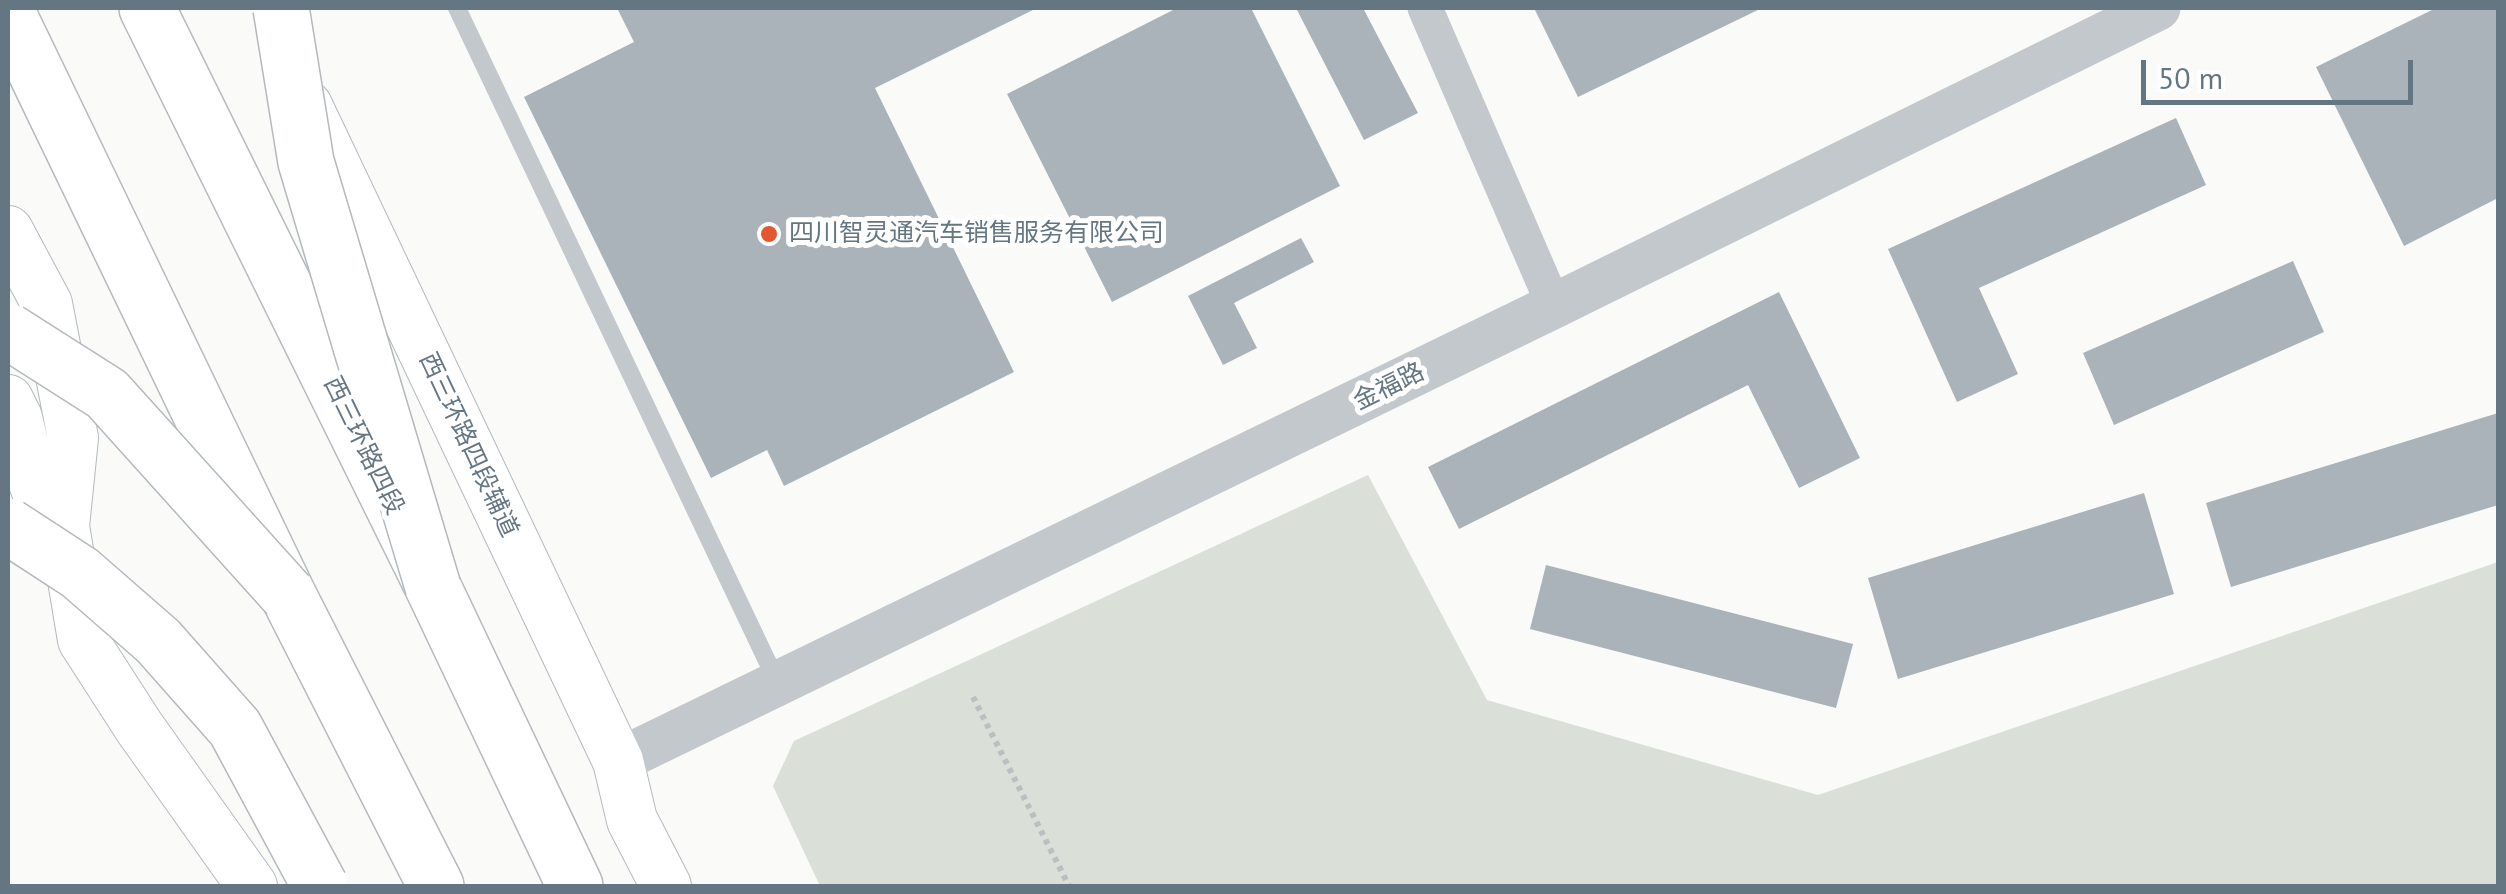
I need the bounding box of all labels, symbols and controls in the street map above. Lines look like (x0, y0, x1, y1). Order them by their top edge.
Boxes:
scale bar (2146, 40, 2418, 102)
text: 50 m (2158, 58, 2223, 97)
place label: 四川智灵通汽车销售服务有限公司 (789, 219, 1164, 249)
marker: 四川智灵通汽车销售服务有限公司 (758, 223, 780, 245)
street label: 西三环路四段辅道 (412, 348, 524, 542)
street label: 金福路 (1349, 357, 1429, 417)
street label: 西三环路四段 (317, 372, 409, 520)

